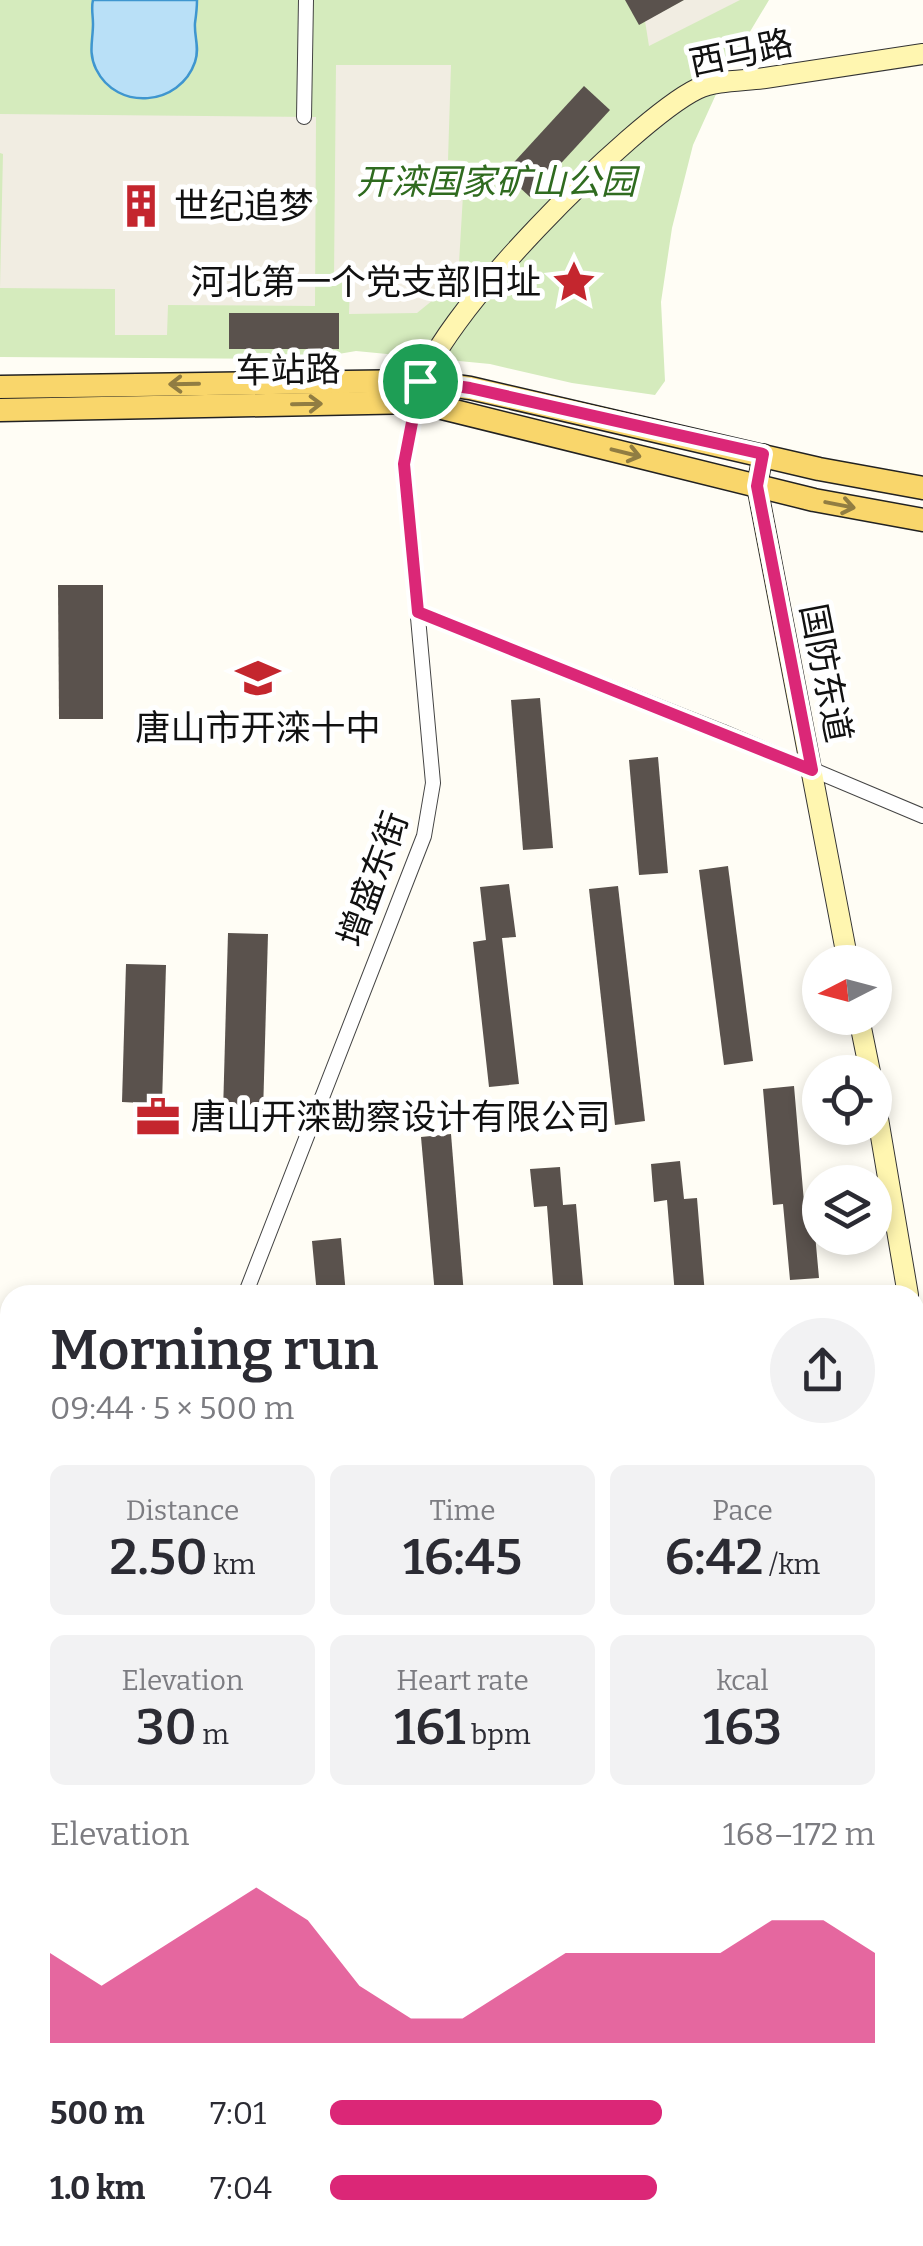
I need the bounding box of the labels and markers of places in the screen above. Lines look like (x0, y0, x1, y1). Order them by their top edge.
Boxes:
building icon: 世纪追梦 (117, 182, 165, 230)
place label: 世纪追梦 (174, 185, 314, 227)
place icon: 河北第一个党支部旧址 (550, 258, 598, 306)
place label: 河北第一个党支部旧址 (191, 261, 541, 303)
pin (378, 339, 463, 424)
school or university icon: 唐山市开滦十中 (234, 654, 282, 702)
place label: 唐山市开滦十中 (135, 707, 381, 749)
office icon: 唐山开滦勘察设计有限公司 (134, 1093, 182, 1141)
place label: 唐山开滦勘察设计有限公司 (191, 1096, 611, 1138)

